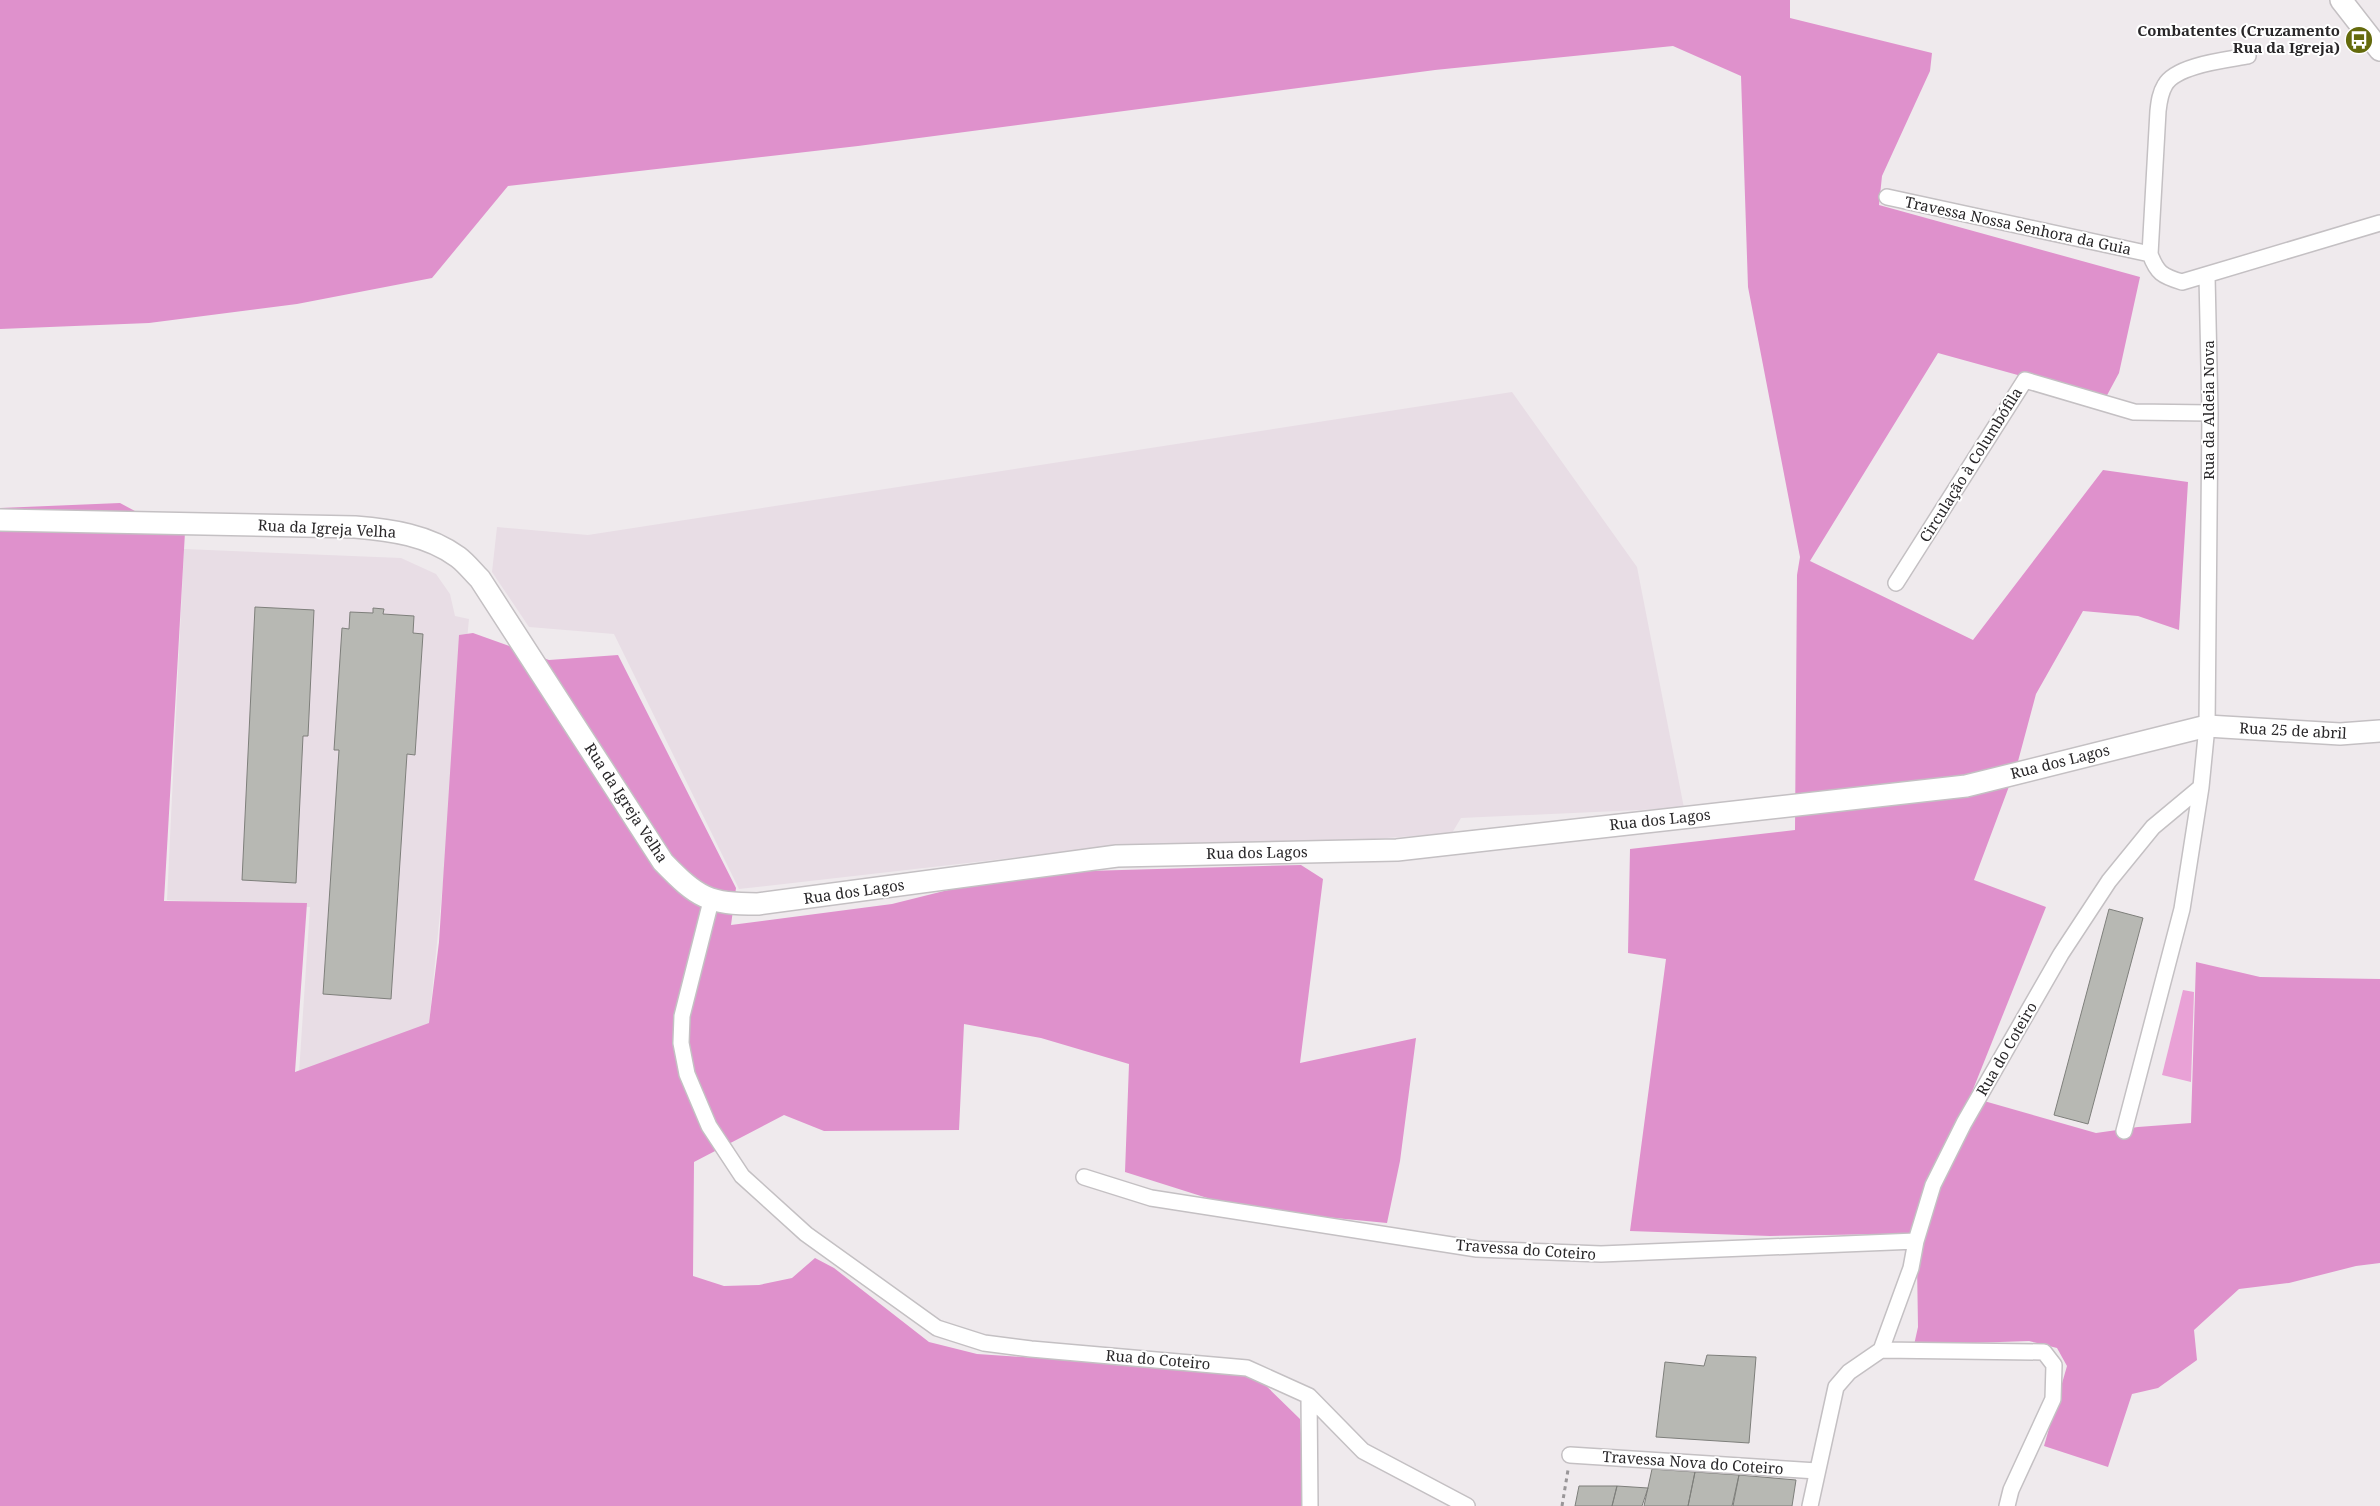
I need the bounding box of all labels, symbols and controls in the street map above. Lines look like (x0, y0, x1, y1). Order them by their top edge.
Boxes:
place label: Combatentes (Cruzamento Rua da Igreja) (2137, 20, 2340, 57)
bus stop icon: Combatentes (Cruzamento Rua da Igreja) (2344, 25, 2374, 55)
street label: Travessa Nossa Senhora da Guia (1903, 191, 2133, 259)
street label: Rua da Aldeia Nova (2198, 340, 2218, 480)
street label: Circulação à Columbófila (1914, 383, 2026, 546)
street label: Rua da Igreja Velha (257, 514, 397, 542)
street label: Rua 25 de abril (2239, 717, 2348, 743)
street label: Rua da Igreja Velha (581, 739, 673, 866)
street label: Rua dos Lagos (2008, 739, 2112, 783)
street label: Rua dos Lagos (1608, 804, 1712, 834)
street label: Rua dos Lagos (1206, 841, 1308, 863)
street label: Rua dos Lagos (802, 874, 906, 908)
street label: Rua do Coteiro (1971, 998, 2041, 1099)
street label: Travessa do Coteiro (1455, 1234, 1597, 1264)
street label: Rua do Coteiro (1105, 1344, 1211, 1374)
street label: Travessa Nova do Coteiro (1602, 1446, 1784, 1478)

